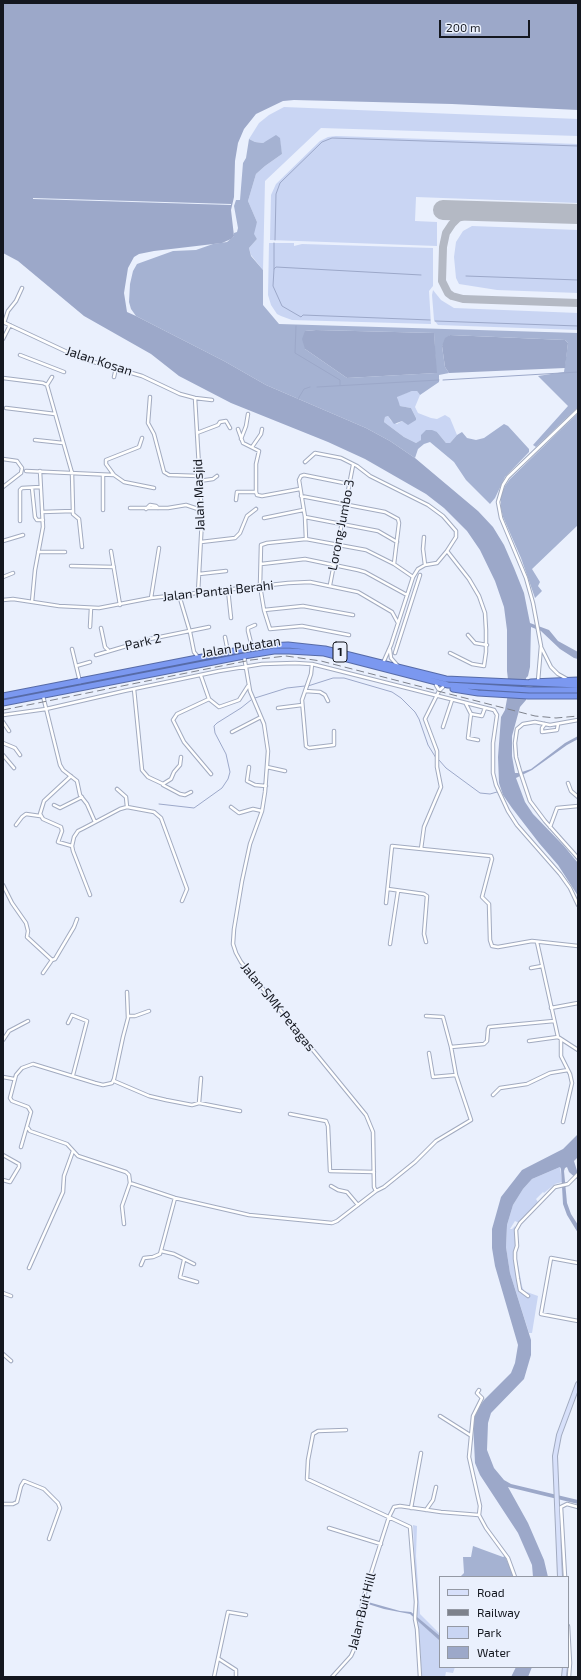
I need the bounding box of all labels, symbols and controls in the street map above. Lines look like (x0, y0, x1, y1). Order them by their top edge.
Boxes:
scale bar (441, 12, 532, 38)
text: 200 m (446, 20, 480, 34)
street label: Jalan Kosan (64, 343, 134, 379)
street label: Jalan Masjid (190, 459, 208, 531)
street label: Lorong Jumbo 3 (325, 478, 357, 572)
street label: Jalan Pantai Berahi (162, 577, 274, 605)
street label: Park 2 (123, 630, 163, 654)
street label: Jalan Putatan (200, 633, 282, 661)
road number: 1 (333, 642, 347, 662)
street label: Jalan SMK Petagas (237, 959, 319, 1055)
street label: Jalan Buit Hill (345, 1571, 379, 1651)
legend (439, 1576, 569, 1668)
text: Road (477, 1585, 505, 1599)
text: Railway (477, 1605, 520, 1619)
text: Park (477, 1625, 502, 1639)
text: Water (477, 1645, 511, 1659)

